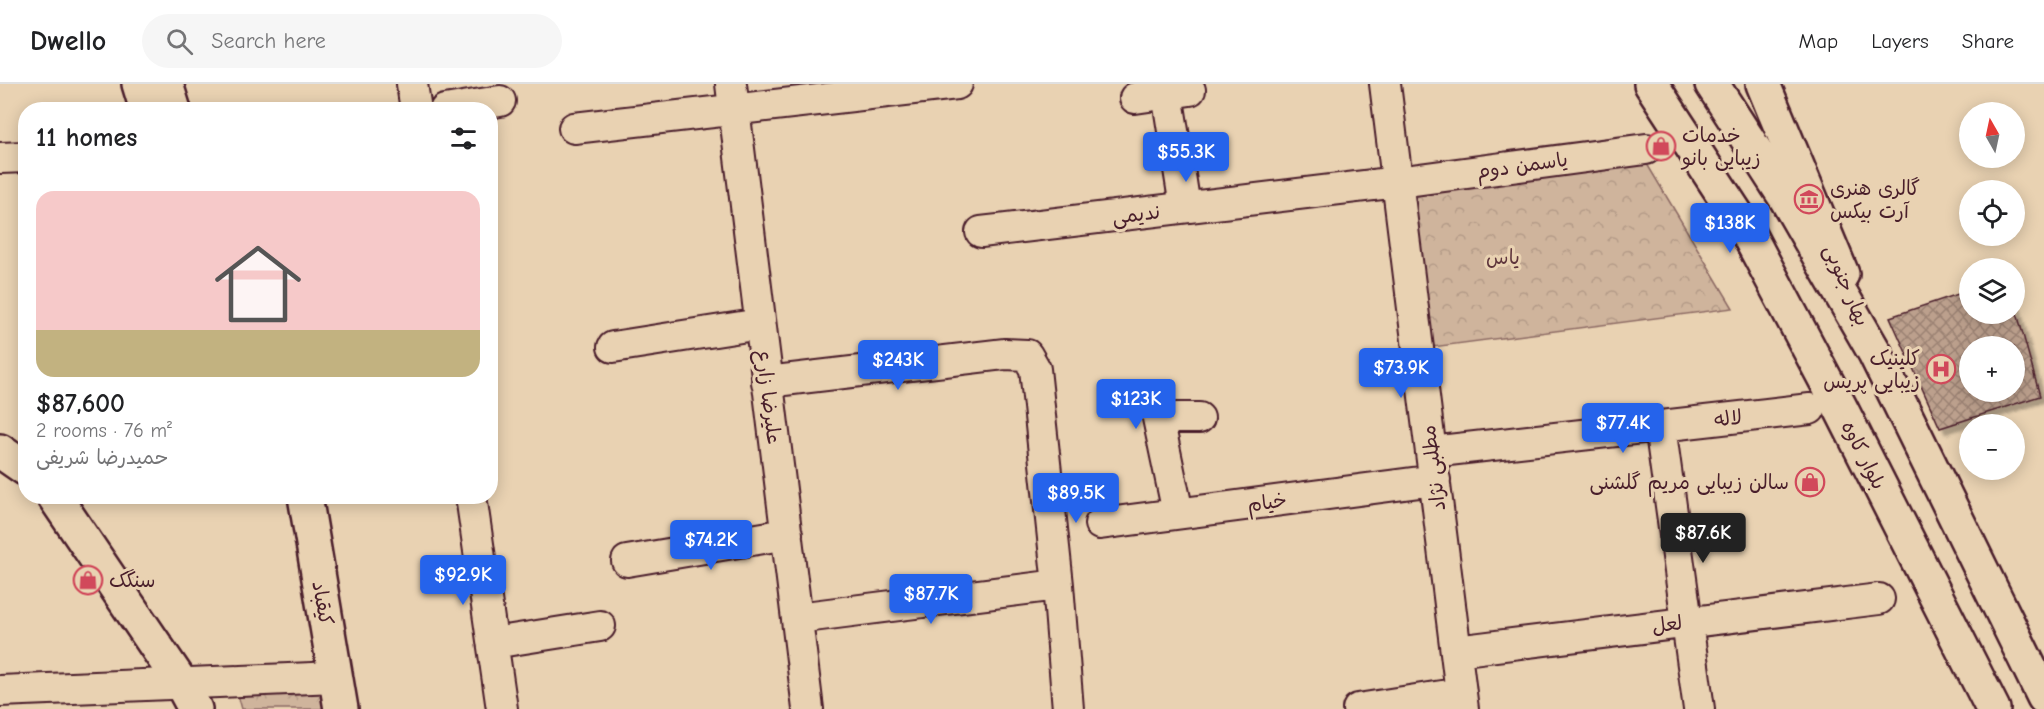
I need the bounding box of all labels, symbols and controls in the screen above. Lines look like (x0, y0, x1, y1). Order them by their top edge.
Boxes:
search box (142, 14, 562, 68)
text: Dwello (30, 25, 106, 57)
icon: search (163, 25, 196, 58)
text: Search here (211, 28, 326, 54)
text: Map (1799, 29, 1838, 53)
text: Layers (1871, 29, 1929, 53)
text: Share (1962, 29, 2014, 53)
north arrow (1959, 102, 2025, 168)
map controls (1959, 102, 2025, 480)
icon: filters (447, 122, 480, 155)
text: 11 homes (36, 123, 137, 153)
place label: خدمات زیبایی بانو (1680, 124, 1761, 171)
shop icon: خدمات زیبایی بانو (1645, 130, 1677, 162)
pin: $55.3K (1137, 132, 1235, 183)
text: $55.3K (1157, 140, 1215, 163)
street label: یاسمن دوم (1475, 148, 1570, 187)
place label: گالری هنری آرت بیکس (1830, 177, 1920, 223)
button: locate (1959, 180, 2025, 246)
museum icon: گالری هنری آرت بیکس (1793, 183, 1825, 215)
street label: ندیمی (1111, 200, 1161, 230)
pin: $138K (1688, 203, 1772, 254)
text: $138K (1704, 211, 1756, 234)
icon: home (204, 230, 312, 338)
street label: بهار جنوبی (1817, 241, 1874, 330)
park label: یاس (1486, 246, 1520, 269)
button: layers (1959, 258, 2025, 324)
button: + (1959, 336, 2025, 402)
pin: $243K (856, 340, 940, 391)
place label: کلینیک زیبایی پریس (1823, 347, 1920, 394)
text: $243K (872, 348, 924, 371)
pin: $73.9K (1352, 348, 1450, 399)
street label: علیرضا زارع (749, 349, 786, 446)
hospital icon: کلینیک زیبایی پریس (1925, 353, 1957, 385)
text: $73.9K (1373, 356, 1429, 379)
pin: $123K (1094, 379, 1178, 430)
text: $123K (1111, 387, 1161, 410)
text: $87,600 (36, 389, 125, 419)
pin: $77.4K (1574, 403, 1672, 454)
street label: لاله (1713, 406, 1743, 431)
text: $77.4K (1596, 411, 1650, 434)
button: − (1959, 414, 2025, 480)
street label: بلوار کاوه (1837, 417, 1891, 493)
text: 2 rooms · 76 m² (36, 419, 172, 442)
street label: مطلبی نژاد (1417, 424, 1451, 512)
text: حمیدرضا شریفی (36, 446, 168, 469)
shop icon: سالن زیبایی مریم گلشنی (1794, 466, 1826, 498)
place label: سالن زیبایی مریم گلشنی (1589, 471, 1789, 497)
pin: $89.5K (1027, 473, 1125, 524)
text: $89.5K (1047, 481, 1105, 504)
street label: خیام (1246, 488, 1289, 520)
pin: $87.6K (1654, 513, 1752, 564)
pin: $74.2K (662, 520, 760, 571)
text: $87.6K (1675, 521, 1731, 544)
text: $74.2K (684, 528, 738, 551)
pin: $92.9K (414, 555, 512, 606)
text: $92.9K (434, 563, 492, 586)
shop icon: سنگک (72, 564, 104, 596)
place label: سنگک (109, 569, 155, 592)
pin: $87.7K (882, 574, 980, 625)
street label: کیقباد (307, 579, 338, 627)
text: $87.7K (903, 582, 959, 605)
street label: لعل (1650, 611, 1684, 638)

